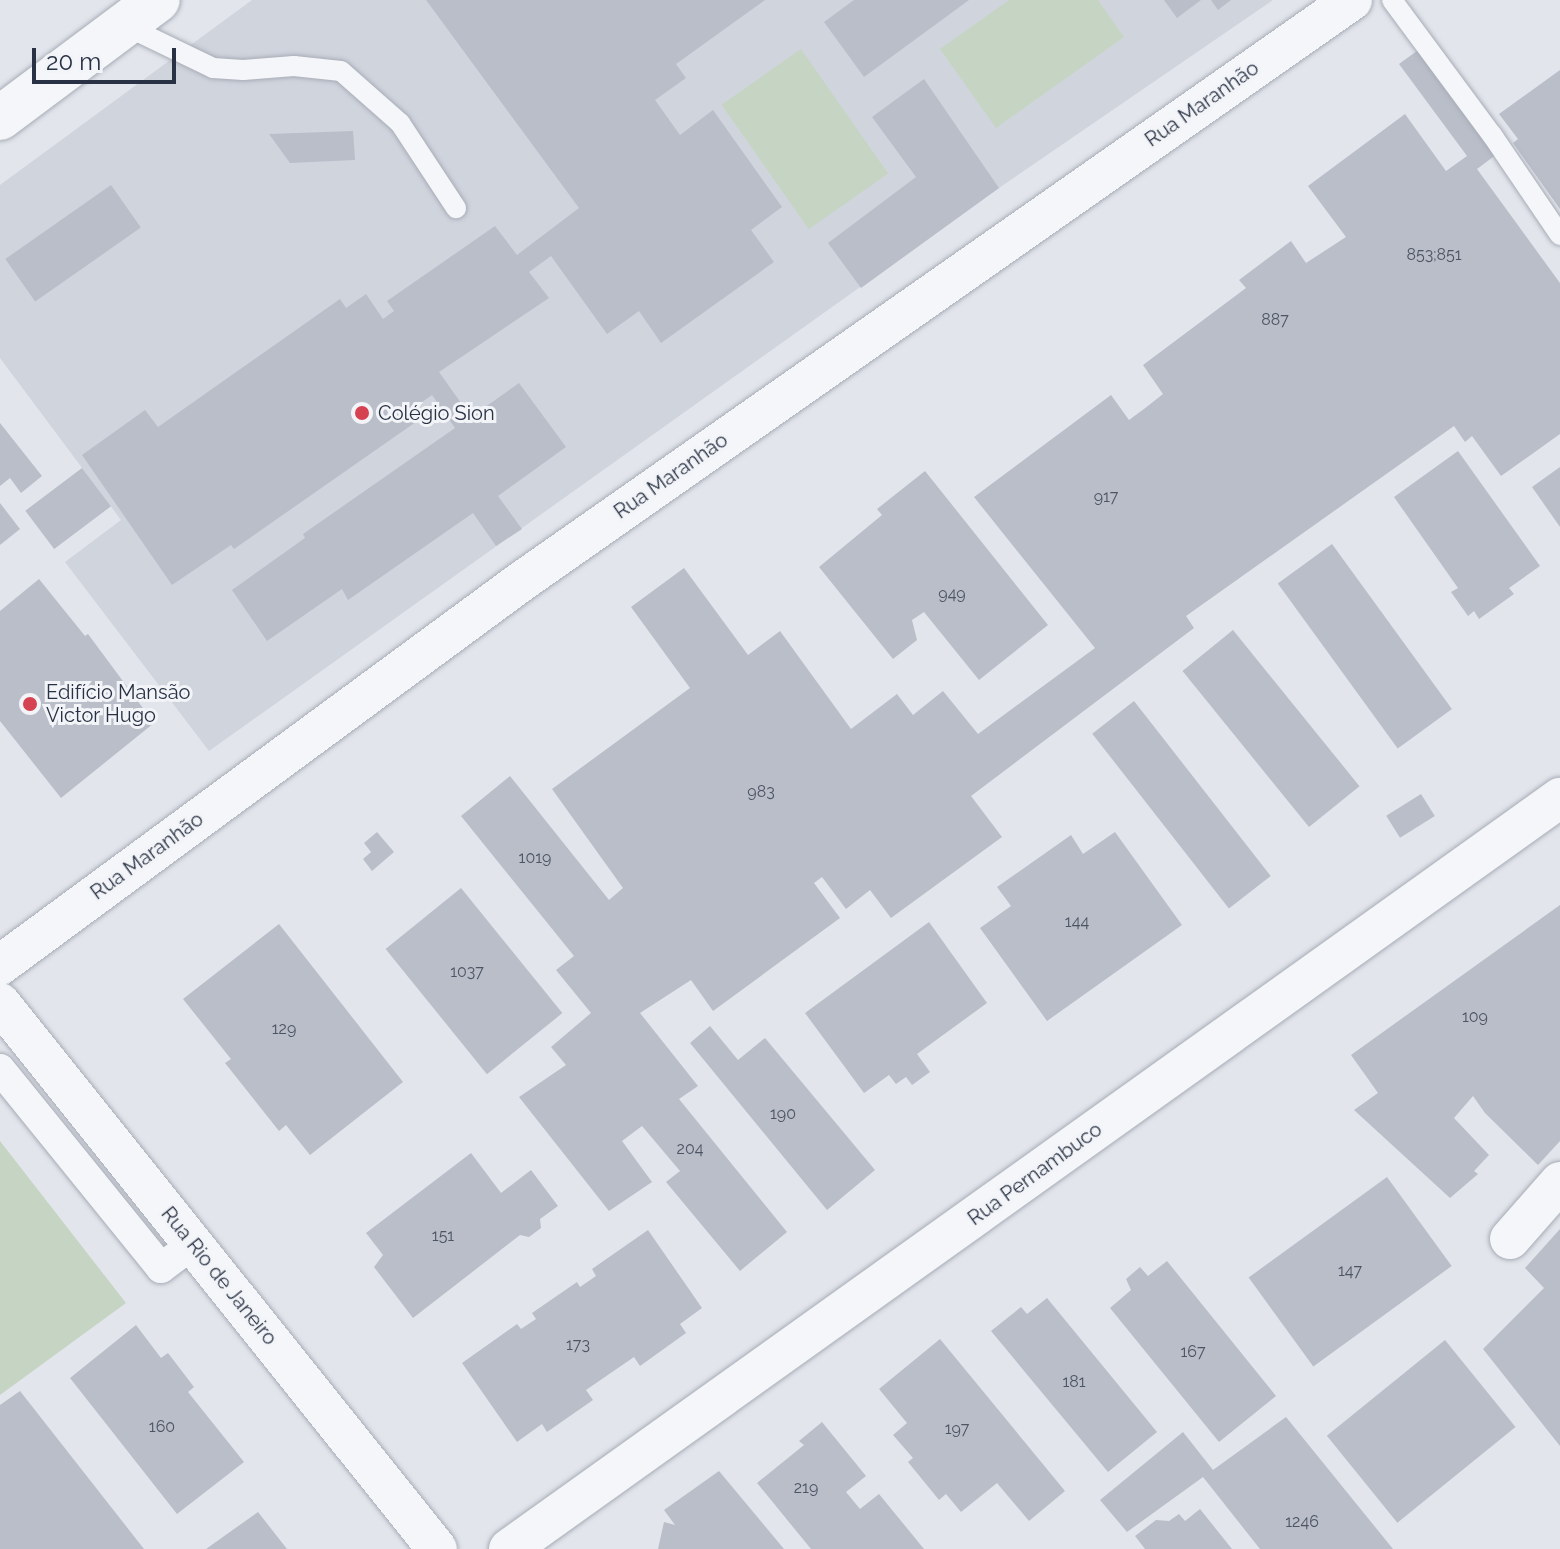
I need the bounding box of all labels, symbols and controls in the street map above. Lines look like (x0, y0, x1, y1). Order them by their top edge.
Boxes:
scale bar (36, 32, 180, 82)
text: 20 m (46, 47, 101, 76)
street label: Rua Maranhão (1141, 56, 1263, 152)
house number: 853;851 (1406, 245, 1462, 265)
house number: 887 (1261, 310, 1289, 330)
place label: Colégio Sion (378, 401, 495, 425)
marker: Colégio Sion (353, 404, 371, 422)
street label: Rua Maranhão (610, 428, 732, 524)
house number: 917 (1094, 487, 1118, 507)
house number: 949 (938, 584, 966, 604)
place label: Edifício Mansão Victor Hugo (46, 680, 190, 727)
marker: Edifício Mansão Victor Hugo (21, 695, 39, 713)
house number: 983 (747, 782, 775, 802)
street label: Rua Maranhão (86, 807, 208, 905)
house number: 1019 (519, 848, 551, 868)
house number: 144 (1065, 912, 1089, 932)
house number: 1037 (450, 962, 484, 982)
house number: 109 (1462, 1007, 1488, 1027)
house number: 129 (272, 1019, 296, 1039)
house number: 190 (770, 1104, 796, 1124)
street label: Rua Pernambuco (963, 1117, 1107, 1231)
house number: 204 (677, 1139, 703, 1159)
street label: Rua Rio de Janeiro (156, 1202, 282, 1350)
house number: 151 (432, 1226, 454, 1246)
house number: 147 (1338, 1261, 1362, 1281)
house number: 173 (566, 1335, 590, 1355)
house number: 167 (1180, 1342, 1206, 1362)
house number: 181 (1062, 1372, 1086, 1392)
house number: 160 (149, 1417, 175, 1437)
house number: 197 (945, 1419, 969, 1439)
house number: 219 (794, 1478, 818, 1498)
house number: 1246 (1285, 1512, 1319, 1532)

